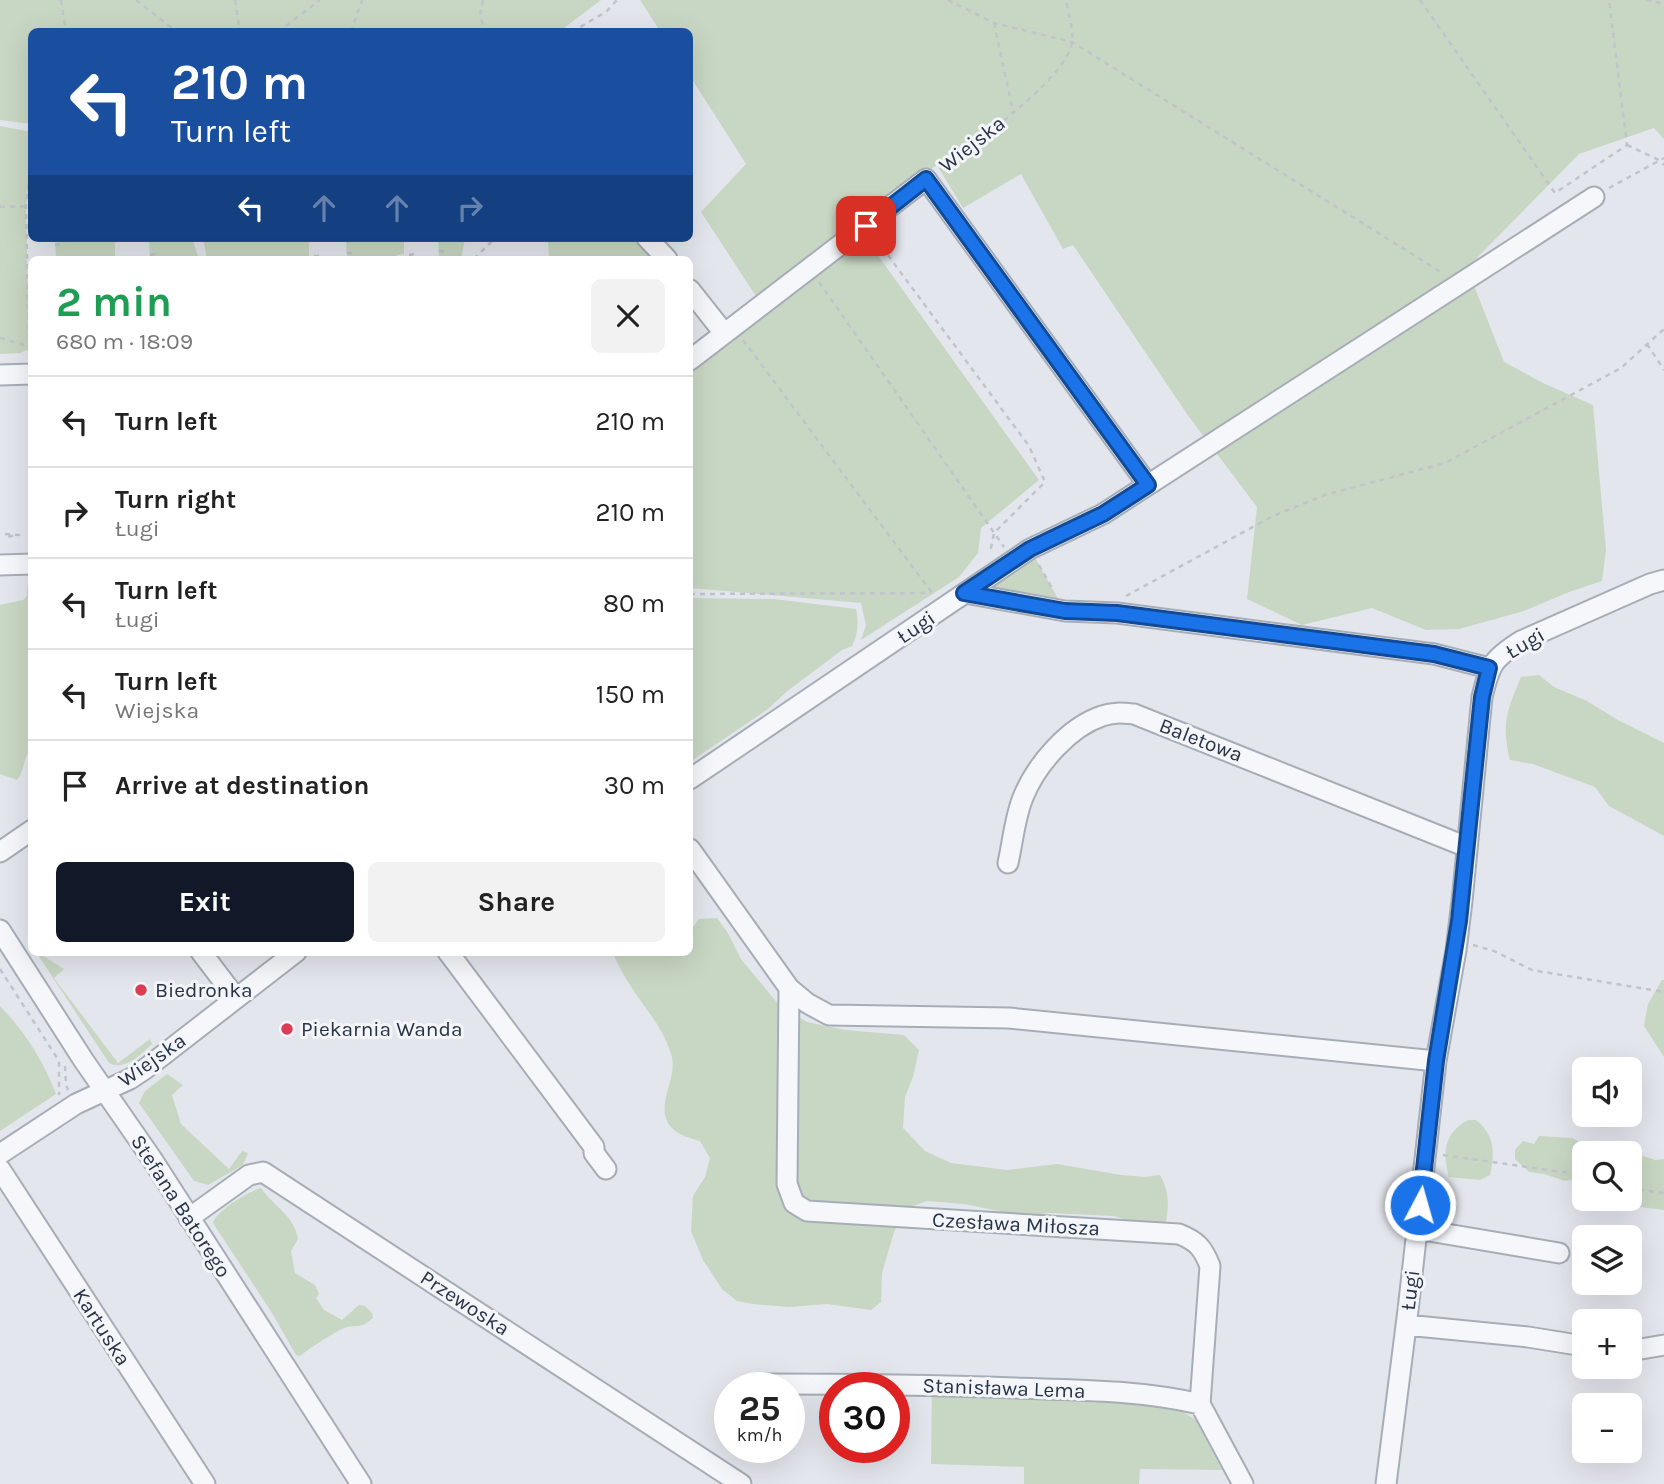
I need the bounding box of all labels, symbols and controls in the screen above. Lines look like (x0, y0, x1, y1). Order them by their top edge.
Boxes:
text: 210 m (171, 54, 308, 111)
icon: left (56, 56, 147, 147)
street label: Wiejska (934, 111, 1010, 177)
text: Turn left (171, 113, 291, 150)
icon: left (232, 189, 270, 227)
icon: ahead (305, 189, 343, 227)
icon: ahead (378, 189, 416, 227)
icon: right (451, 189, 489, 227)
pin (836, 196, 896, 256)
icon: arrive (847, 207, 885, 245)
text: 2 min (56, 277, 172, 327)
button: close (591, 279, 665, 353)
text: 680 m · 18:09 (56, 328, 193, 355)
icon: left (56, 403, 94, 441)
text: Turn left (115, 406, 217, 437)
text: 210 m (595, 406, 665, 437)
text: Turn right (115, 484, 236, 515)
icon: right (56, 494, 94, 532)
text: 210 m (595, 497, 665, 528)
text: Ługi (115, 515, 160, 542)
text: Turn left (115, 575, 217, 606)
icon: left (56, 585, 94, 623)
text: 80 m (603, 588, 665, 619)
text: Ługi (115, 606, 160, 633)
street label: Ługi (892, 606, 940, 648)
street label: Ługi (1501, 622, 1549, 664)
text: Turn left (115, 666, 217, 697)
icon: left (56, 676, 94, 714)
text: 150 m (596, 679, 665, 710)
text: Wiejska (115, 697, 199, 724)
street label: Baletowa (1156, 713, 1246, 767)
icon: arrive (56, 767, 94, 805)
text: Arrive at destination (115, 770, 369, 801)
text: 30 m (604, 770, 665, 801)
button: Exit (56, 862, 354, 942)
button: Share (368, 862, 665, 942)
place label: Biedronka (155, 978, 253, 1002)
marker: Biedronka (133, 982, 149, 998)
place label: Piekarnia Wanda (301, 1017, 462, 1041)
marker: Piekarnia Wanda (279, 1021, 295, 1037)
street label: Wiejska (114, 1028, 190, 1092)
map controls (1572, 1057, 1642, 1463)
button: sound (1572, 1057, 1642, 1127)
street label: Stefana Batorego (126, 1130, 236, 1282)
button: search (1572, 1141, 1642, 1211)
position arrow (1383, 1168, 1457, 1242)
street label: Czesława Miłosza (932, 1208, 1100, 1240)
button: layers (1572, 1225, 1642, 1295)
street label: Przewoska (416, 1265, 514, 1341)
street label: Ługi (1396, 1268, 1424, 1312)
street label: Kartuska (68, 1284, 136, 1370)
button: + (1572, 1309, 1642, 1379)
speed limit sign: 30 (819, 1372, 910, 1463)
street label: Stanisława Lema (922, 1373, 1086, 1403)
text: 25 (739, 1388, 780, 1429)
button: − (1572, 1393, 1642, 1463)
text: km/h (737, 1424, 782, 1446)

